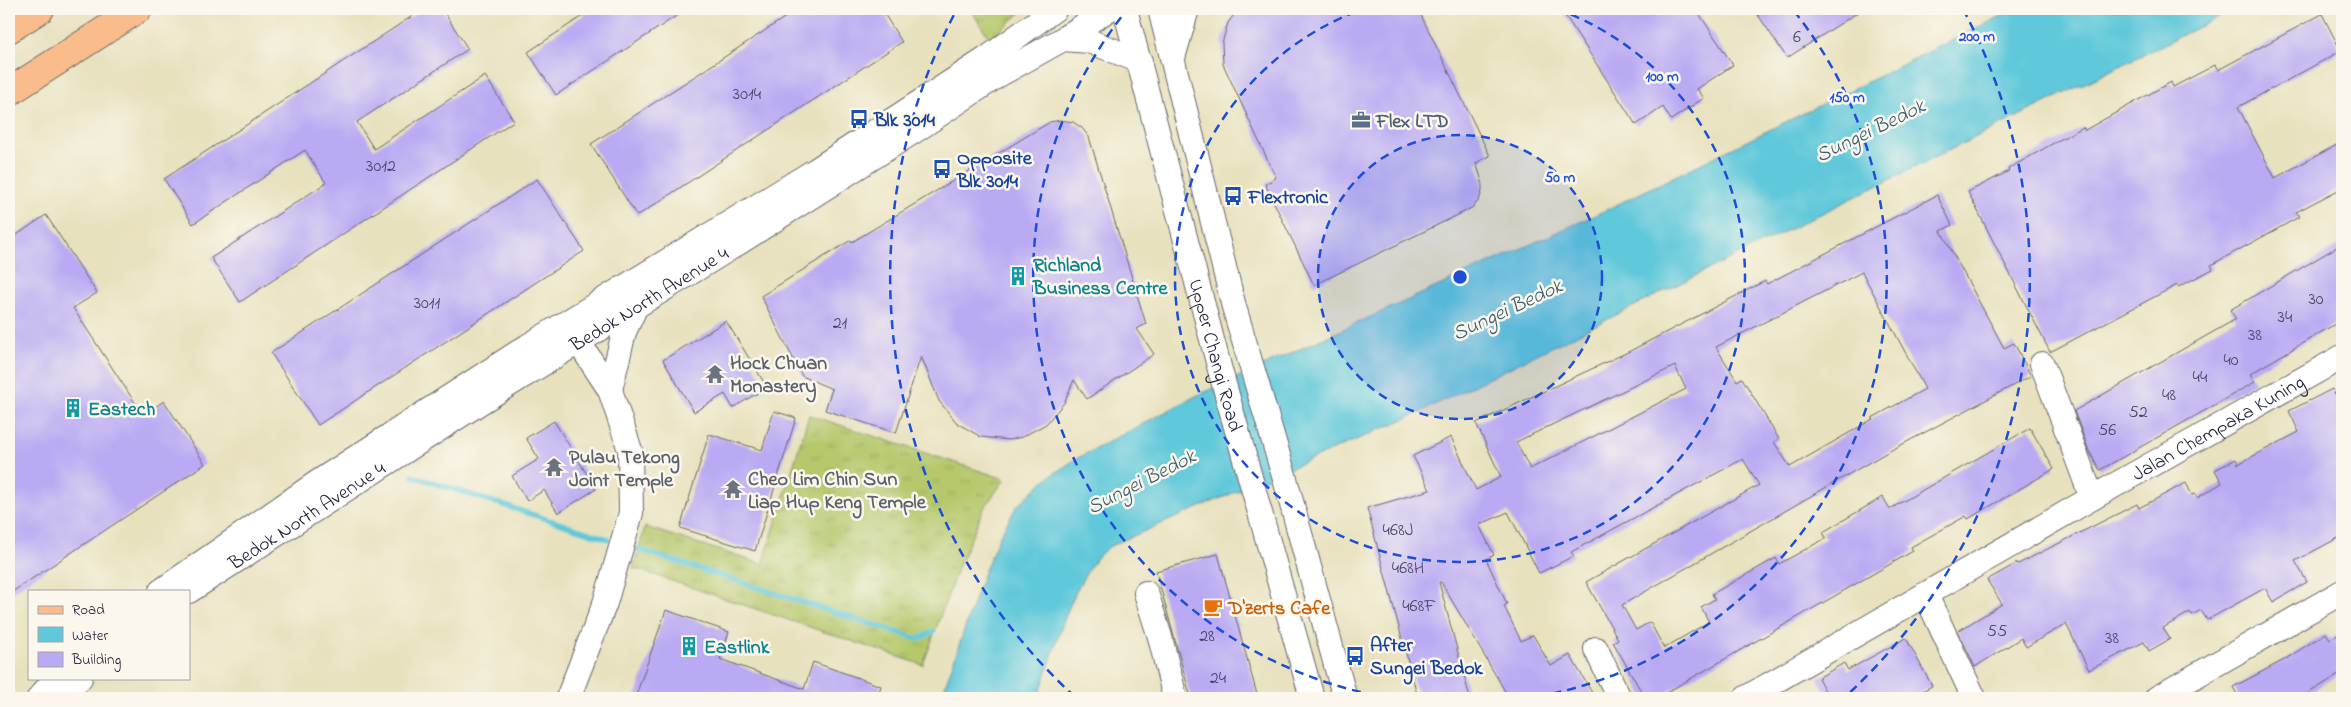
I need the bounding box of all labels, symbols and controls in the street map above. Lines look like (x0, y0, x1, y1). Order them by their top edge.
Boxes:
house number: 6 (1793, 25, 1801, 51)
text: 200 m (1958, 26, 1995, 48)
text: 100 m (1645, 66, 1679, 88)
house number: 3014 (733, 82, 762, 108)
text: 150 m (1829, 87, 1865, 109)
water label: Sungei Bedok (1811, 92, 1932, 172)
place label: Blk 3014 (873, 107, 936, 136)
bus stop icon: Blk 3014 (848, 108, 870, 130)
place label: Flex LTD (1375, 108, 1449, 137)
office icon: Flex LTD (1350, 109, 1372, 131)
place label: Opposite Blk 3014 (956, 145, 1033, 197)
house number: 3012 (366, 154, 396, 180)
bus stop icon: Opposite Blk 3014 (931, 158, 953, 180)
text: 50 m (1545, 167, 1576, 189)
place label: Flextronic (1247, 184, 1329, 213)
bus stop icon: Flextronic (1222, 185, 1244, 207)
street label: Bedok North Avenue 4 (564, 240, 735, 361)
place label: Richland Business Centre (1032, 252, 1169, 304)
building icon: Richland Business Centre (1007, 265, 1029, 287)
centre of rings (1451, 268, 1469, 286)
water label: Sungei Bedok (1448, 272, 1569, 350)
street label: Upper Changi Road (1180, 276, 1249, 435)
house number: 30 (2308, 287, 2324, 313)
house number: 3011 (414, 291, 441, 317)
house number: 34 (2278, 305, 2293, 331)
house number: 21 (833, 311, 848, 337)
house number: 38 (2248, 323, 2262, 349)
house number: 40 (2223, 348, 2239, 374)
place label: Hock Chuan Monastery (730, 350, 827, 403)
temple icon: Hock Chuan Monastery (704, 363, 726, 385)
house number: 44 (2193, 365, 2208, 391)
street label: Jalan Chempaka Kuning (2127, 369, 2311, 490)
house number: 48 (2162, 383, 2176, 409)
place label: Eastech (88, 396, 155, 425)
building icon: Eastech (62, 397, 84, 419)
house number: 52 (2128, 400, 2148, 426)
house number: 56 (2098, 418, 2116, 444)
water label: Sungei Bedok (1082, 442, 1203, 524)
place label: Pulau Tekong Joint Temple (569, 444, 680, 496)
street label: Bedok North Avenue 4 (223, 455, 392, 579)
temple icon: Pulau Tekong Joint Temple (543, 456, 565, 478)
place label: Cheo Lim Chin Sun Liap Hup Keng Temple (748, 466, 927, 519)
temple icon: Cheo Lim Chin Sun Liap Hup Keng Temple (722, 478, 744, 500)
house number: 468J (1383, 518, 1413, 544)
house number: 468H (1392, 556, 1424, 582)
legend (28, 590, 190, 680)
house number: 468F (1402, 594, 1436, 620)
place label: D'zerts Cafe (1227, 595, 1331, 624)
cafe icon: D'zerts Cafe (1202, 596, 1224, 618)
text: Road (72, 599, 105, 621)
house number: 55 (1987, 619, 2007, 645)
house number: 28 (1199, 624, 1215, 650)
text: Water (72, 625, 108, 647)
house number: 38 (2105, 626, 2119, 652)
place label: After Sungei Bedok (1370, 632, 1484, 685)
place label: Eastlink (704, 634, 771, 663)
building icon: Eastlink (678, 635, 700, 657)
bus stop icon: After Sungei Bedok (1344, 645, 1366, 667)
text: Building (71, 649, 121, 672)
house number: 24 (1210, 666, 1227, 692)

